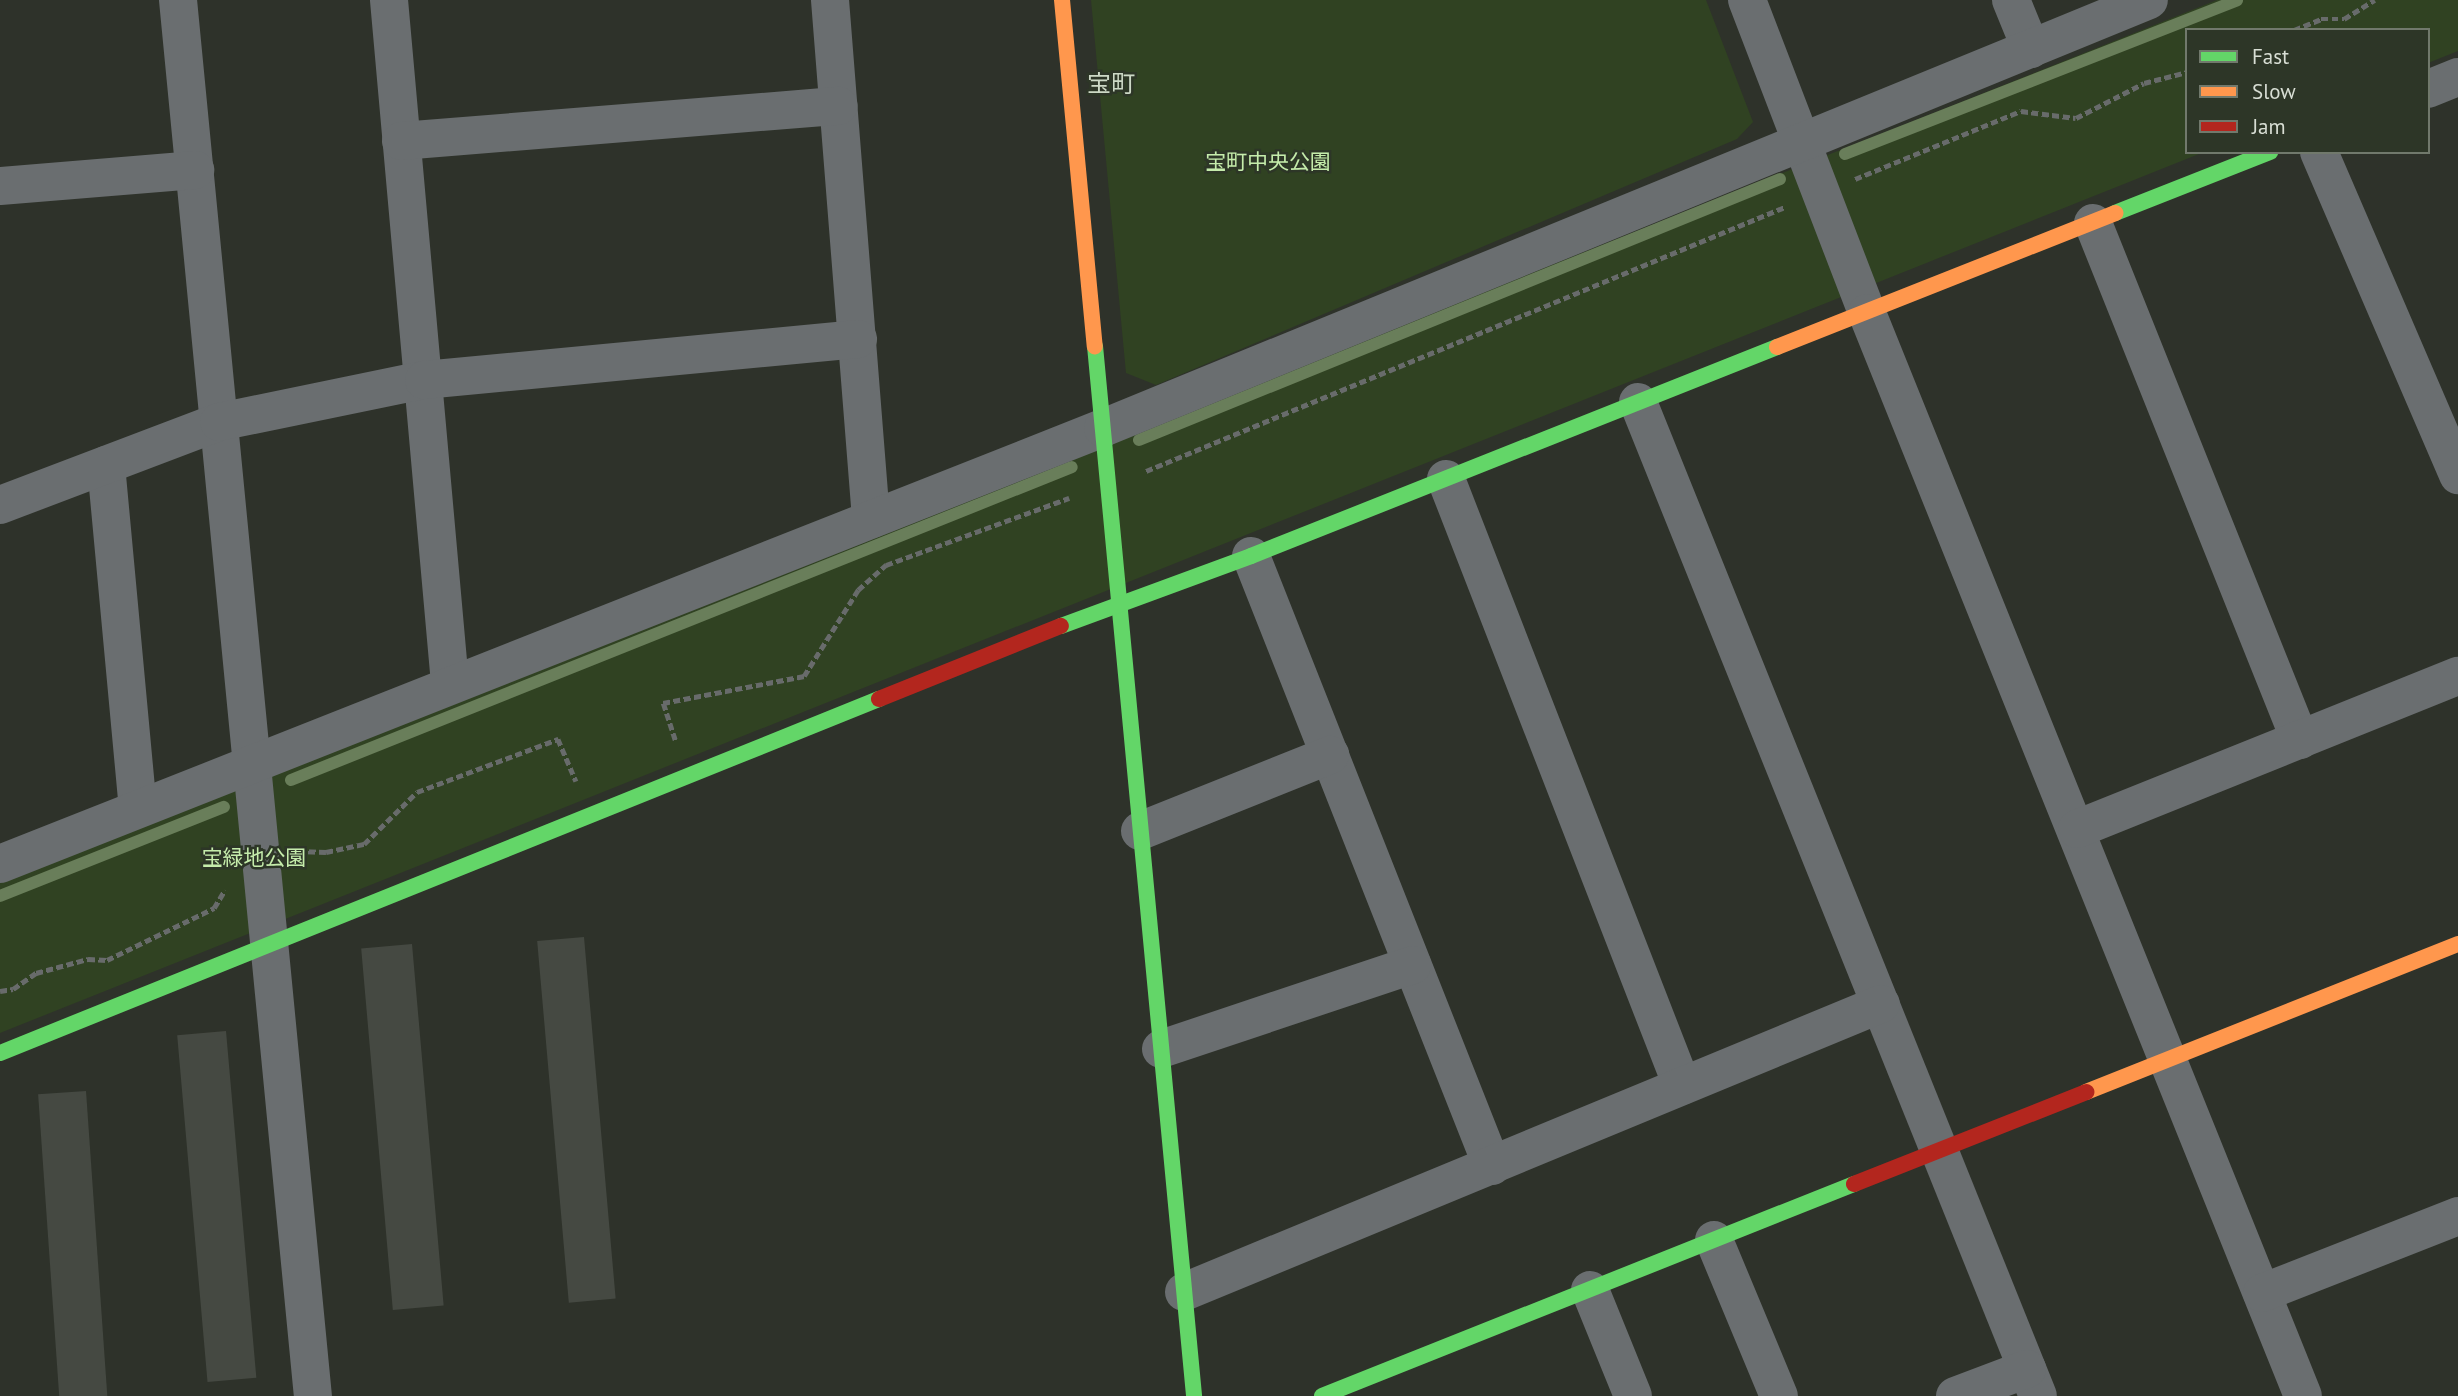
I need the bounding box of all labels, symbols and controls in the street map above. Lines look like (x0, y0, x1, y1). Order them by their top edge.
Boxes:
legend (2185, 28, 2430, 154)
text: Fast (2252, 43, 2289, 70)
district label: 宝町 (1087, 70, 1135, 98)
text: Slow (2252, 78, 2296, 105)
text: Jam (2252, 113, 2286, 140)
park label: 宝町中央公園 (1205, 149, 1331, 175)
park label: 宝緑地公園 (202, 845, 306, 871)

